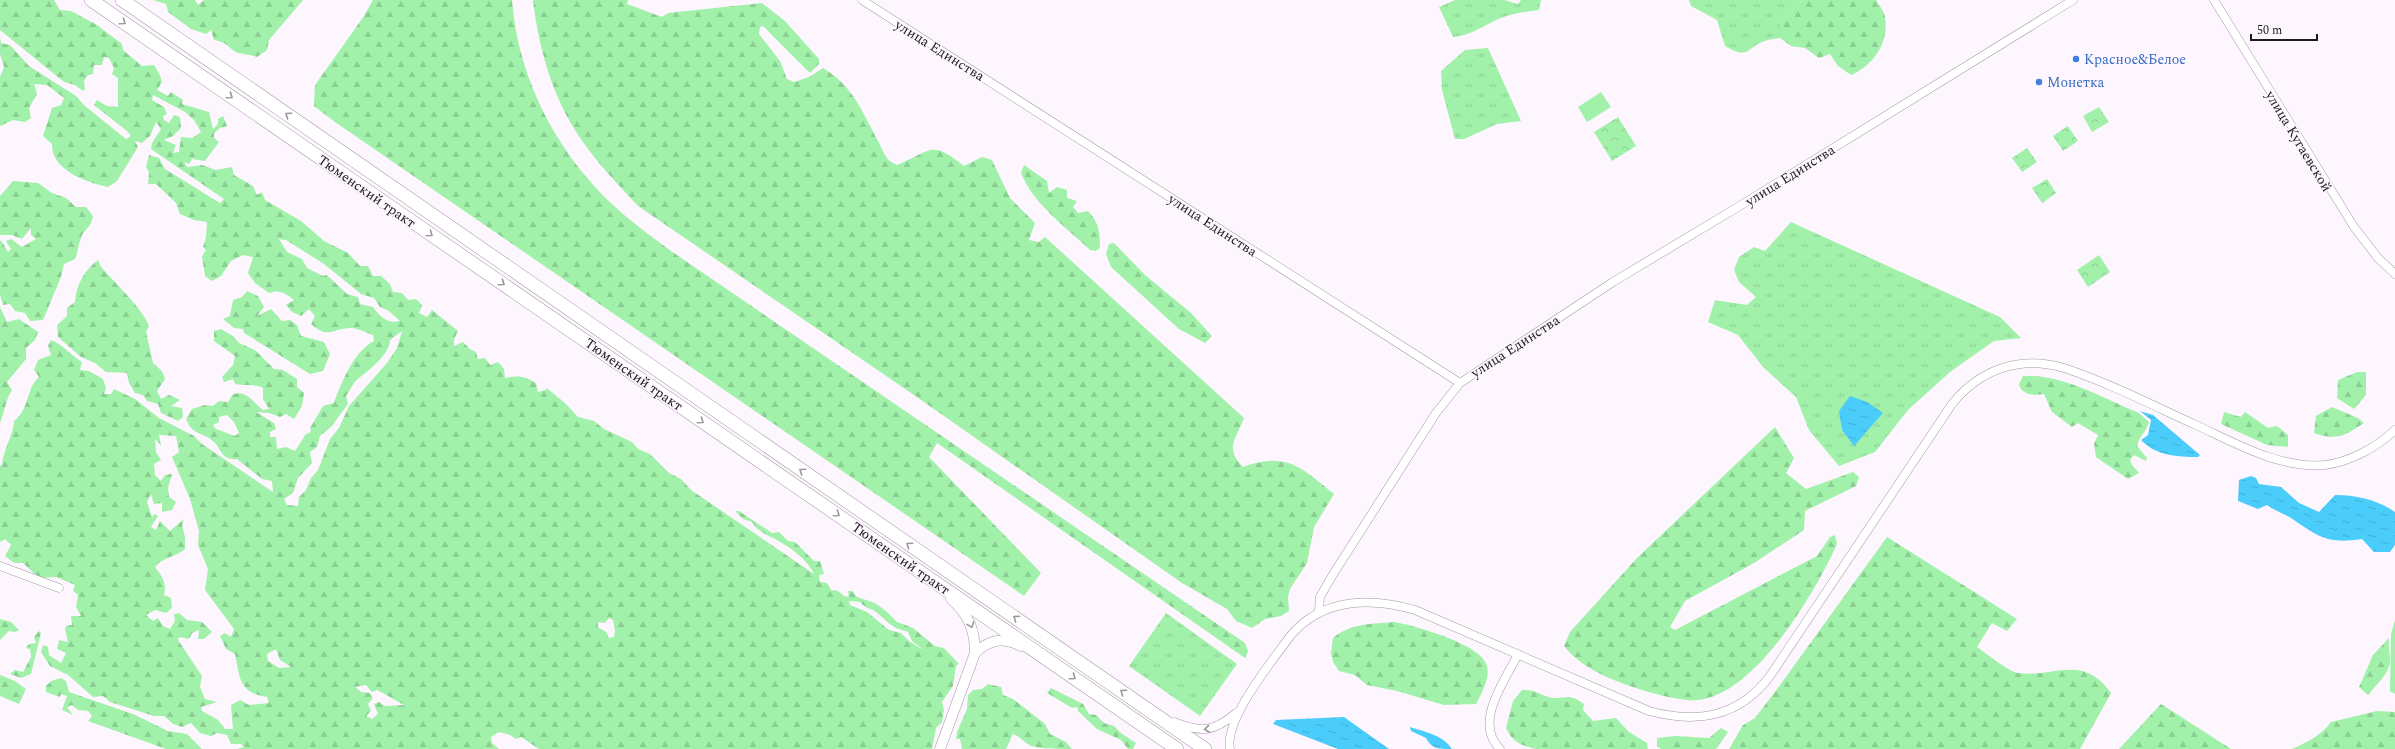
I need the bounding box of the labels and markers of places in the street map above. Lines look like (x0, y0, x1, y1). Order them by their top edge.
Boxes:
place label: Красное&Белое (2084, 49, 2186, 70)
marker: Красное&Белое (2071, 54, 2081, 64)
place label: Монетка (2047, 72, 2105, 93)
marker: Монетка (2034, 77, 2044, 87)

